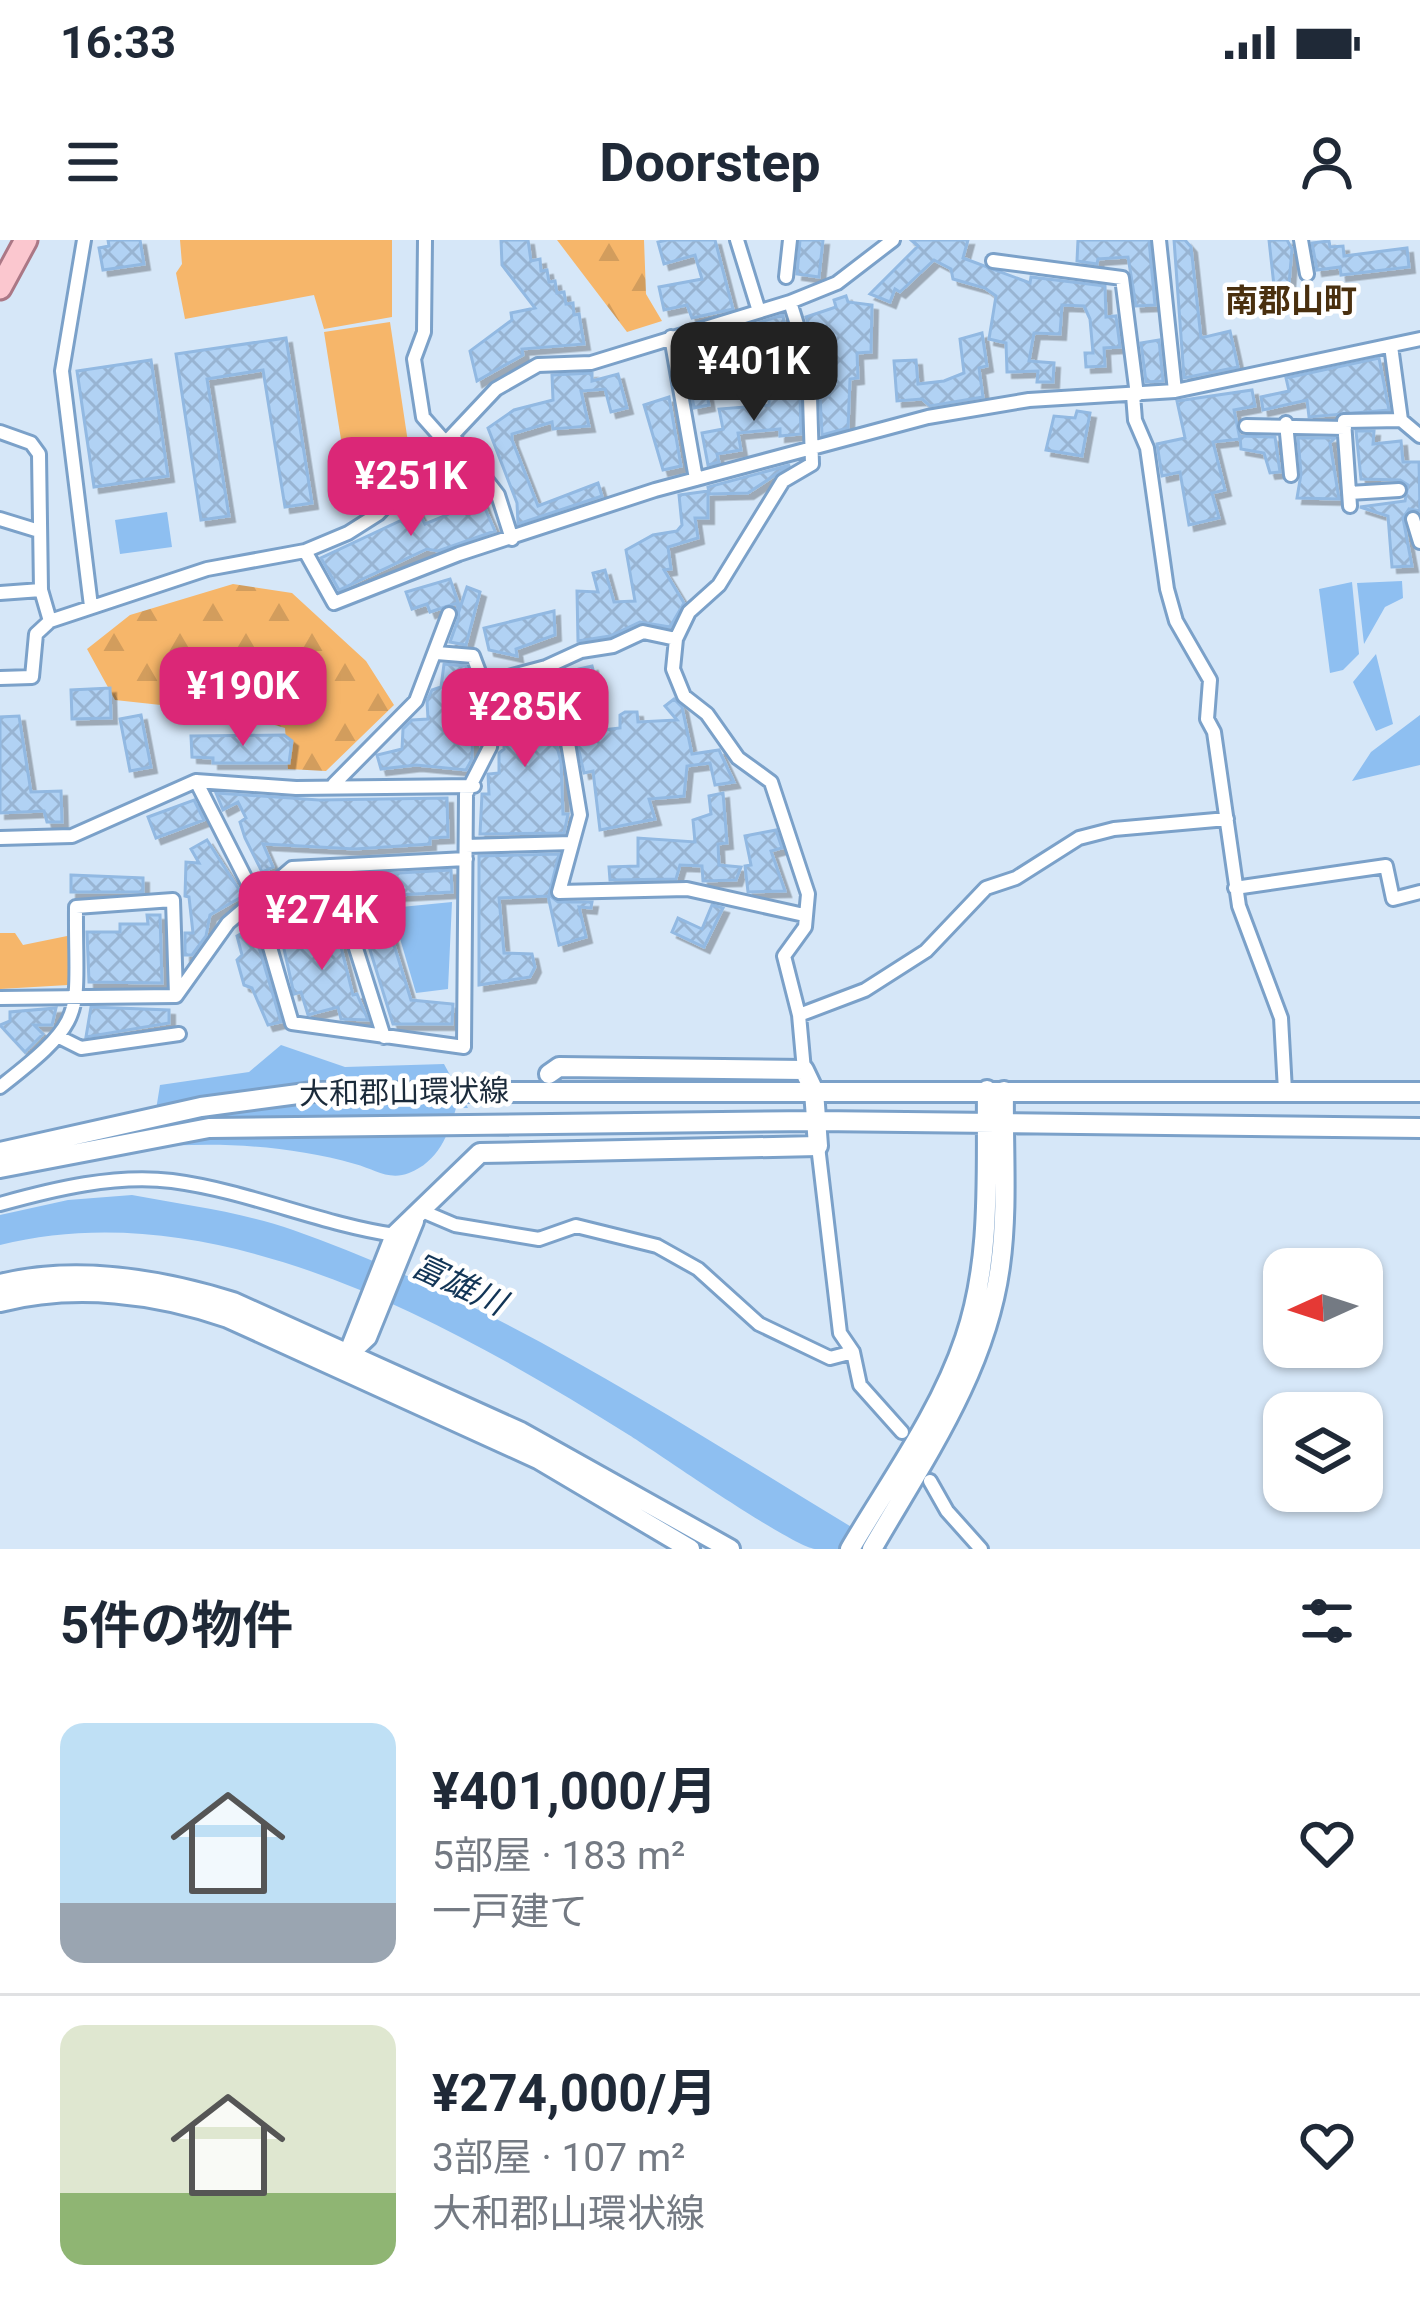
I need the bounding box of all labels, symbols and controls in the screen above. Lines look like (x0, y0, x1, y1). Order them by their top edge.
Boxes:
text: 16:33 (60, 16, 176, 69)
icon: menu (60, 129, 126, 195)
icon: person (1294, 129, 1360, 195)
text: Doorstep (599, 131, 821, 194)
district label: 南郡山町 (1225, 281, 1357, 320)
pin: ¥401K (670, 322, 838, 424)
text: ¥401K (698, 338, 810, 384)
pin: ¥251K (327, 437, 495, 539)
text: ¥251K (355, 453, 467, 499)
pin: ¥190K (159, 647, 327, 749)
text: ¥190K (187, 663, 299, 709)
pin: ¥285K (441, 668, 609, 770)
text: ¥285K (469, 684, 581, 730)
pin: ¥274K (238, 871, 406, 973)
text: ¥274K (266, 887, 378, 933)
street label: 大和郡山環状線 (299, 1073, 509, 1111)
water label: 富雄川 (406, 1245, 515, 1324)
north arrow (1263, 1248, 1383, 1368)
map controls (1263, 1248, 1383, 1512)
button: layers (1263, 1392, 1383, 1512)
icon: filters (1294, 1588, 1360, 1654)
text: 5件の物件 (60, 1596, 293, 1655)
text: ¥401,000/月 (432, 1762, 717, 1821)
icon: home (156, 1771, 300, 1915)
icon: heart (1294, 1810, 1360, 1876)
text: 5部屋 · 183 m² (432, 1833, 685, 1879)
text: 一戸建て (432, 1889, 588, 1935)
text: ¥274,000/月 (432, 2064, 717, 2123)
icon: home (156, 2073, 300, 2217)
icon: heart (1294, 2112, 1360, 2178)
text: 3部屋 · 107 m² (432, 2135, 685, 2181)
text: 大和郡山環状線 (432, 2191, 705, 2237)

